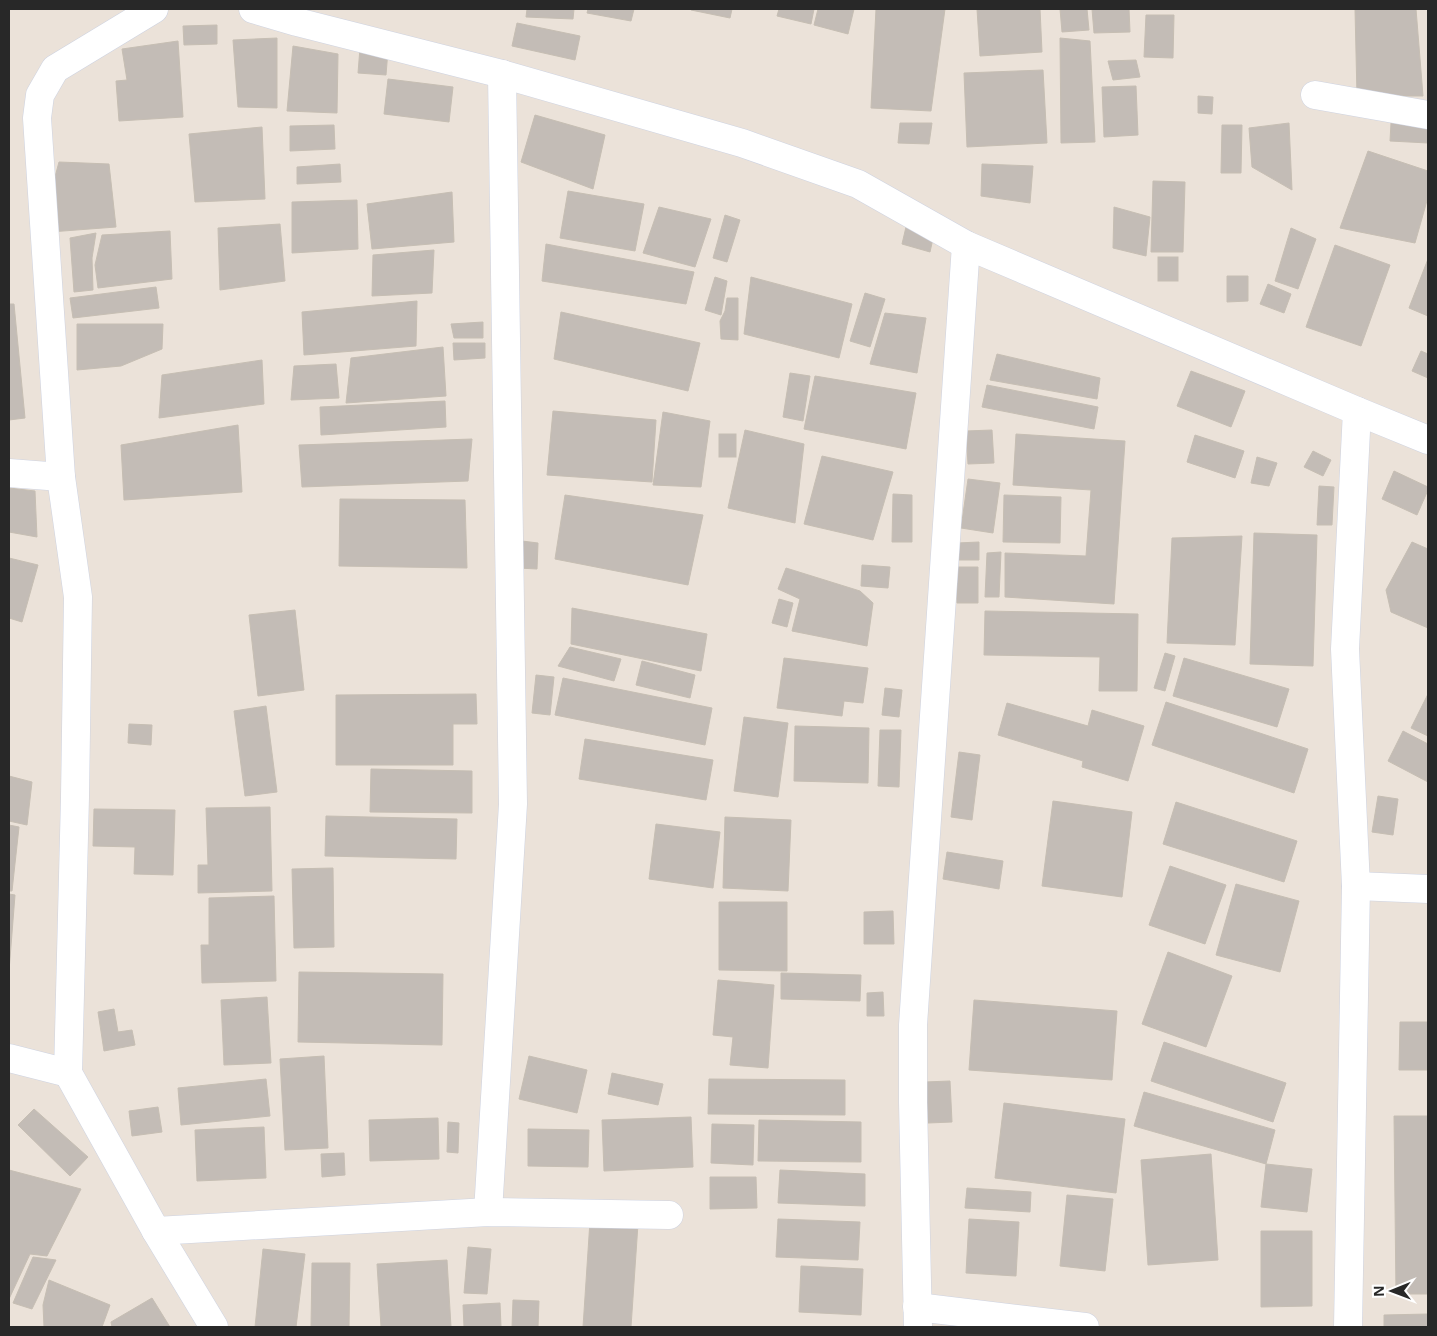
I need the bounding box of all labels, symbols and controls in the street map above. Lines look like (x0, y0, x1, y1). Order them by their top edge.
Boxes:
north arrow (1367, 1266, 1417, 1316)
text: N (1369, 1285, 1388, 1297)

